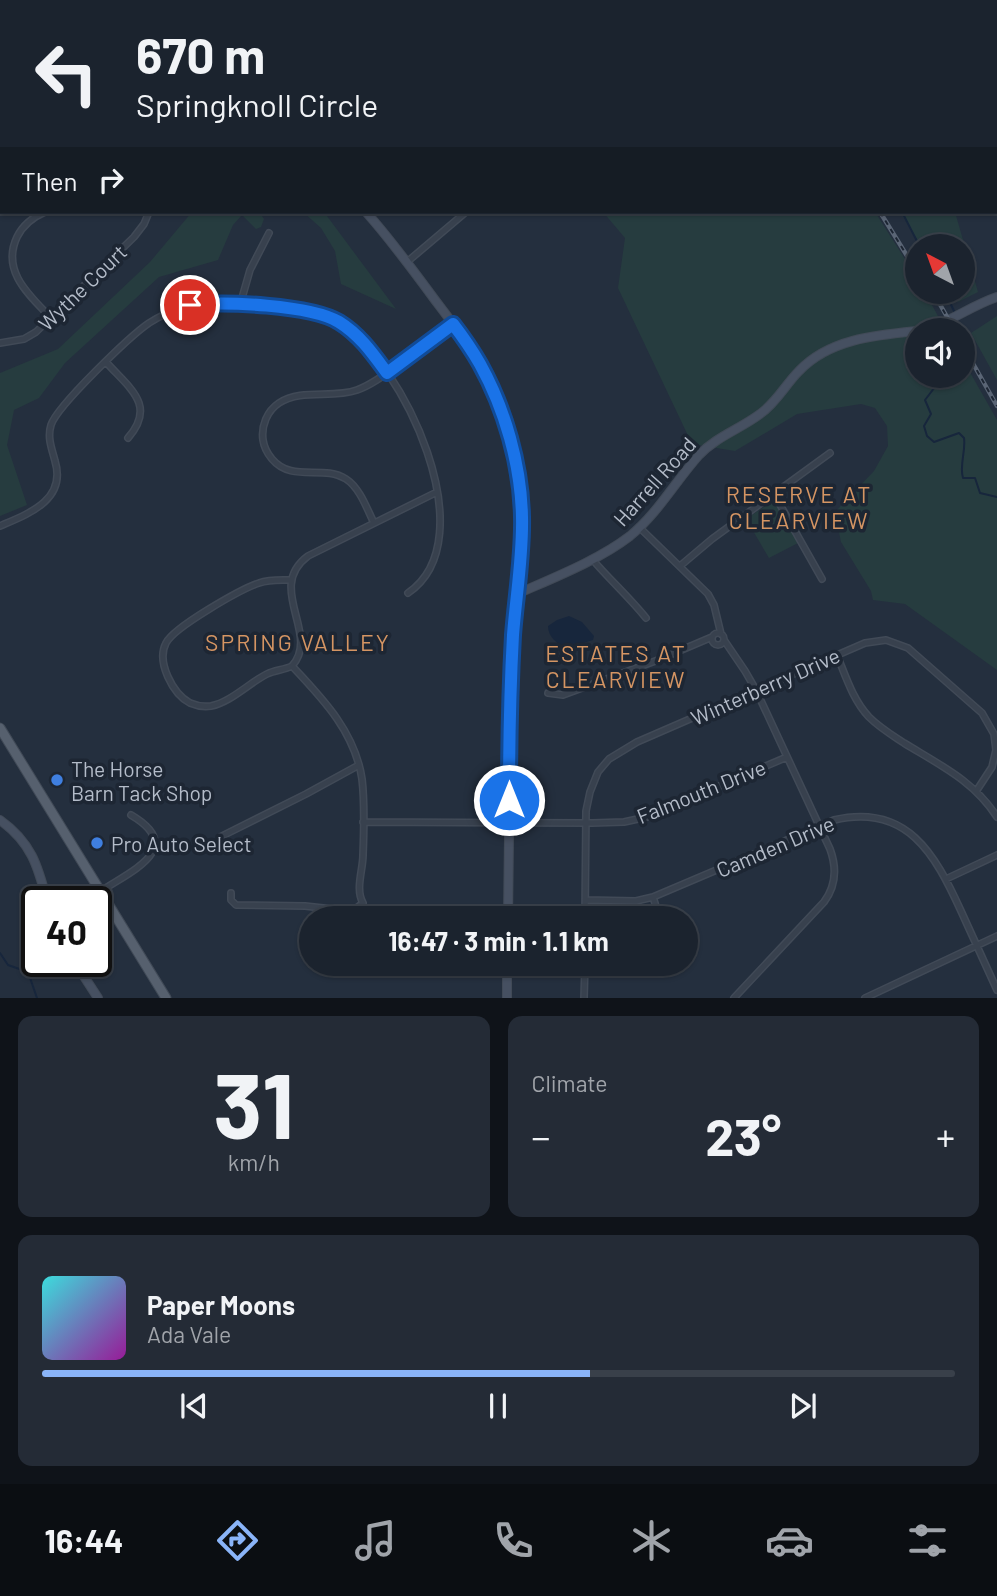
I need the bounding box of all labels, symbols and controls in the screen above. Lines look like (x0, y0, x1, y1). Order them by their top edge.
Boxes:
text: 670 m (136, 25, 265, 84)
icon: left (21, 28, 112, 119)
text: Springknoll Circle (136, 85, 378, 123)
icon: right (92, 161, 130, 199)
text: Then (21, 165, 78, 196)
north arrow (905, 234, 975, 304)
map controls (905, 234, 975, 388)
street label: Wythe Court (33, 239, 131, 335)
pin (160, 275, 220, 335)
icon: arrive (171, 286, 209, 324)
button: sound (905, 318, 975, 388)
street label: Harrell Road (608, 431, 700, 531)
district label: RESERVE AT CLEARVIEW (726, 480, 872, 534)
district label: SPRING VALLEY (205, 628, 391, 656)
district label: ESTATES AT CLEARVIEW (545, 639, 687, 693)
street label: Winterberry Drive (687, 642, 843, 730)
street label: Falmouth Drive (633, 754, 769, 828)
place label: The Horse Barn Tack Shop (71, 756, 212, 805)
position arrow (472, 763, 546, 837)
marker: The Horse Barn Tack Shop (49, 772, 65, 788)
street label: Camden Drive (712, 810, 838, 882)
place label: Pro Auto Select (111, 831, 252, 856)
marker: Pro Auto Select (89, 835, 105, 851)
speed limit sign: 40 (21, 886, 112, 977)
text: 16:47 · 3 min · 1.1 km (388, 925, 609, 956)
text: 31 (213, 1048, 294, 1157)
text: Climate (532, 1069, 608, 1097)
text: 23° (705, 1104, 781, 1166)
text: − (532, 1113, 551, 1159)
text: + (936, 1113, 955, 1159)
text: km/h (228, 1148, 280, 1176)
text: Paper Moons (147, 1289, 295, 1320)
text: Ada Vale (147, 1320, 231, 1348)
icon: previous (175, 1387, 213, 1425)
icon: pause (479, 1387, 517, 1425)
icon: next (784, 1387, 822, 1425)
icon: directions (213, 1516, 262, 1565)
icon: music (351, 1516, 400, 1565)
icon: phone (489, 1516, 538, 1565)
icon: climate (627, 1516, 676, 1565)
icon: car (765, 1516, 814, 1565)
icon: filters (903, 1516, 952, 1565)
text: 16:44 (45, 1521, 123, 1559)

